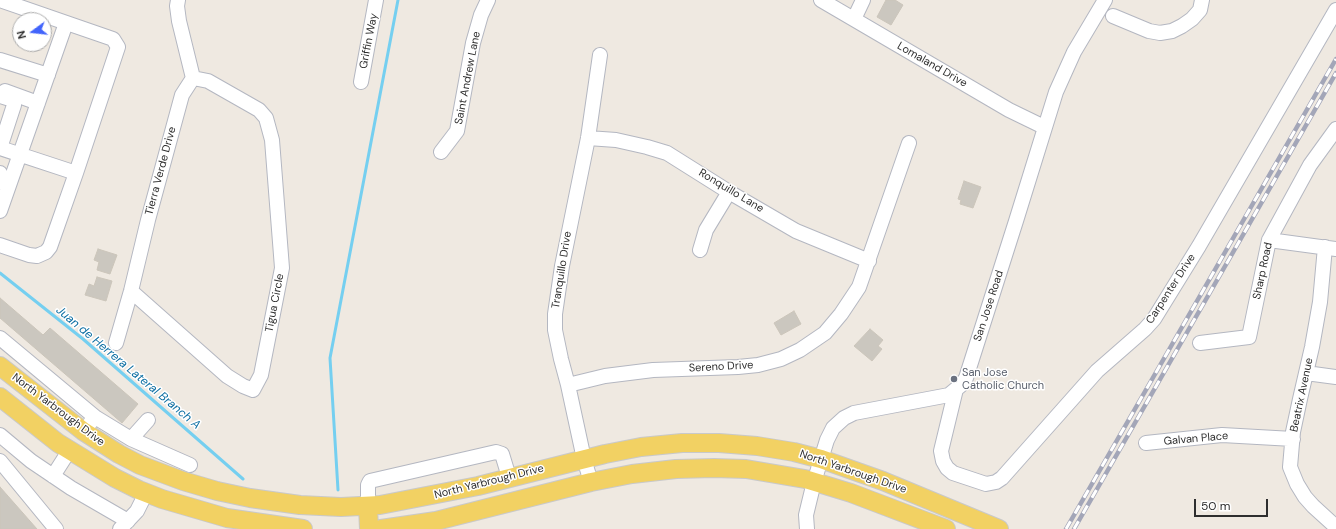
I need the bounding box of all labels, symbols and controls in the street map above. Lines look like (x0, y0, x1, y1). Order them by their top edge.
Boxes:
north arrow (12, 12, 52, 52)
street label: Griffin Way (357, 12, 381, 70)
text: N (14, 29, 29, 41)
street label: Saint Andrew Lane (452, 30, 484, 126)
street label: Lomaland Drive (895, 40, 969, 90)
street label: Tierra Verde Drive (143, 125, 179, 217)
street label: Ronquillo Lane (696, 166, 766, 216)
street label: Tranquillo Drive (549, 230, 575, 310)
street label: Sharp Road (1250, 241, 1276, 301)
street label: Carpenter Drive (1143, 252, 1199, 326)
street label: San Jose Road (971, 269, 1007, 343)
street label: Tigua Circle (263, 273, 287, 333)
water label: Juan de Herrera Lateral Branch A (53, 303, 203, 433)
street label: Beatrix Avenue (1288, 357, 1316, 433)
street label: Sereno Drive (688, 359, 754, 375)
place label: San Jose Catholic Church (962, 366, 1044, 392)
street label: North Yarbrough Drive (9, 371, 107, 449)
marker: San Jose Catholic Church (949, 374, 959, 384)
street label: Galvan Place (1163, 430, 1229, 448)
street label: North Yarbrough Drive (798, 447, 908, 497)
street label: North Yarbrough Drive (433, 462, 545, 502)
scale bar (1196, 491, 1270, 517)
text: 50 m (1201, 498, 1230, 514)

